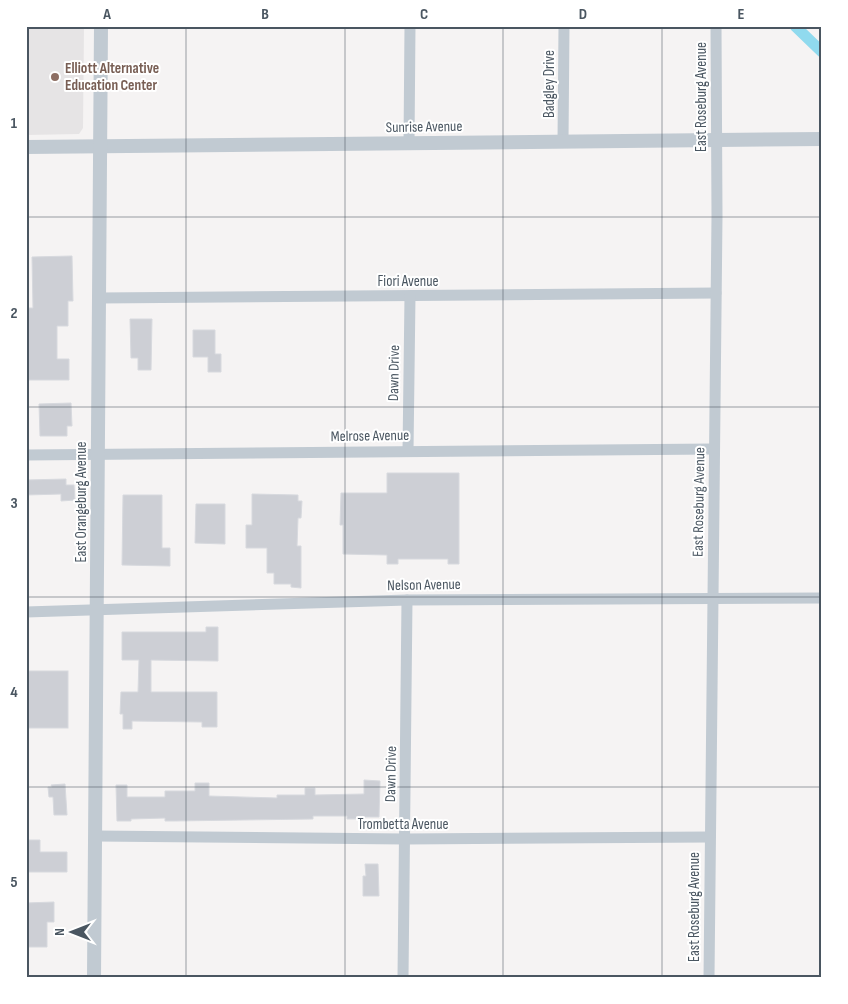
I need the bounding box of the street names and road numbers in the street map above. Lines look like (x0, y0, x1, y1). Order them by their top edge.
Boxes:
street label: East Roseburg Avenue (692, 42, 711, 152)
street label: Badgley Drive (540, 50, 559, 118)
street label: Sunrise Avenue (385, 117, 463, 137)
street label: Fiori Avenue (377, 272, 439, 291)
street label: Dawn Drive (384, 345, 404, 401)
street label: Melrose Avenue (331, 426, 409, 446)
street label: East Orangeburg Avenue (72, 441, 91, 563)
street label: East Roseburg Avenue (689, 447, 709, 557)
street label: Nelson Avenue (387, 575, 461, 595)
street label: Dawn Drive (381, 746, 401, 802)
street label: Trombetta Avenue (357, 815, 449, 834)
street label: East Roseburg Avenue (685, 852, 704, 962)

